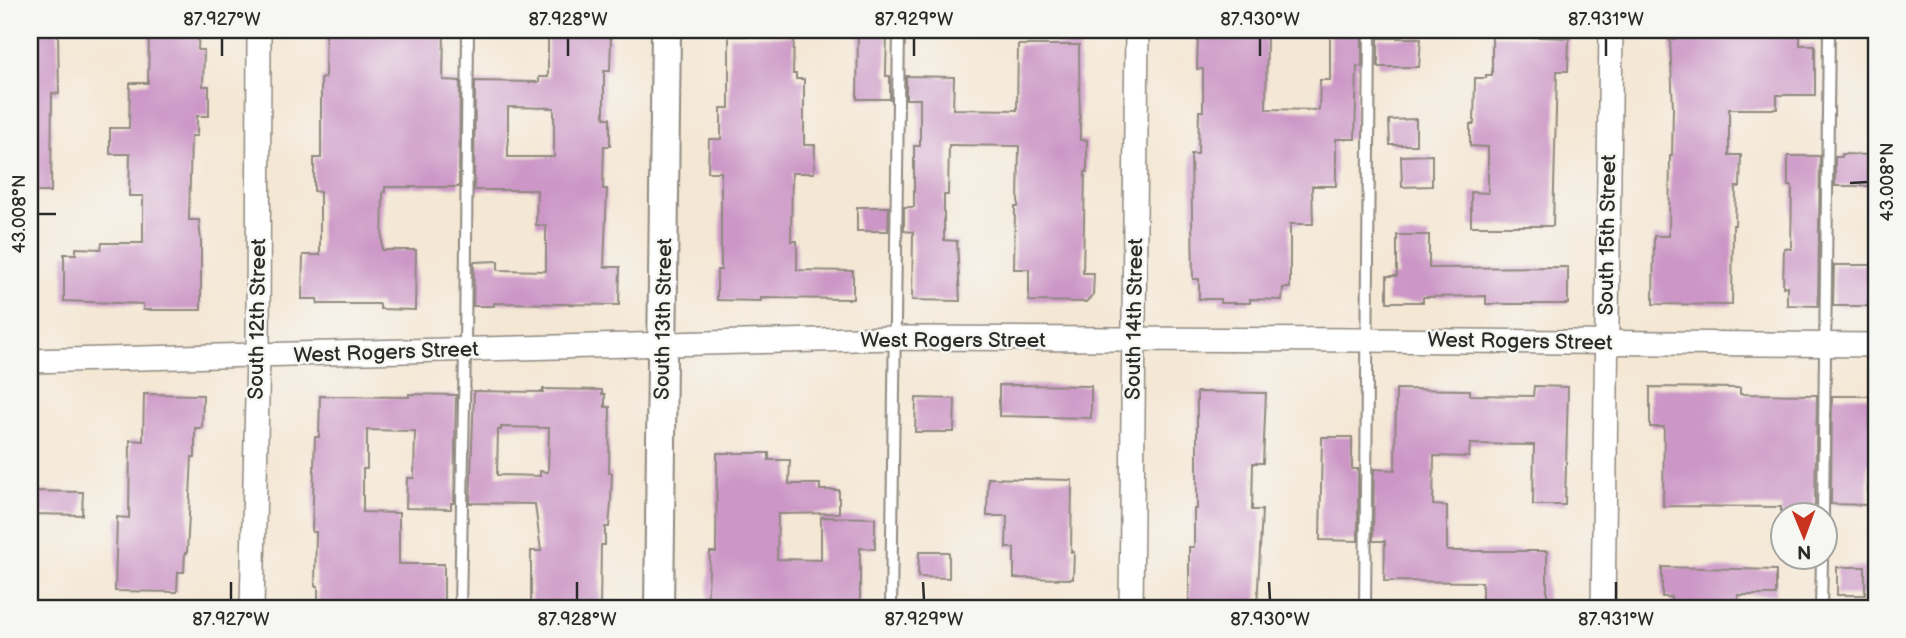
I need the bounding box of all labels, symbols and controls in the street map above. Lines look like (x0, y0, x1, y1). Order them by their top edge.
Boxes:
text: 87.927°W (183, 9, 261, 30)
text: 87.928°W (528, 9, 608, 30)
text: 87.929°W (875, 9, 954, 30)
text: 87.930°W (1220, 9, 1300, 30)
text: 87.931°W (1568, 9, 1645, 30)
text: 43.008°N (1877, 142, 1898, 222)
street label: South 15th Street (1594, 154, 1621, 316)
text: 43.008°N (9, 174, 30, 254)
street label: South 13th Street (650, 237, 677, 400)
street label: South 14th Street (1121, 237, 1148, 400)
street label: South 12th Street (244, 238, 271, 400)
street label: West Rogers Street (1427, 327, 1613, 356)
street label: West Rogers Street (860, 328, 1046, 353)
street label: West Rogers Street (293, 337, 480, 368)
north arrow (1770, 502, 1840, 572)
text: N (1797, 540, 1812, 563)
text: 87.927°W (192, 609, 270, 630)
text: 87.928°W (537, 609, 617, 630)
text: 87.929°W (885, 609, 964, 630)
text: 87.930°W (1230, 609, 1310, 630)
text: 87.931°W (1578, 609, 1655, 630)

